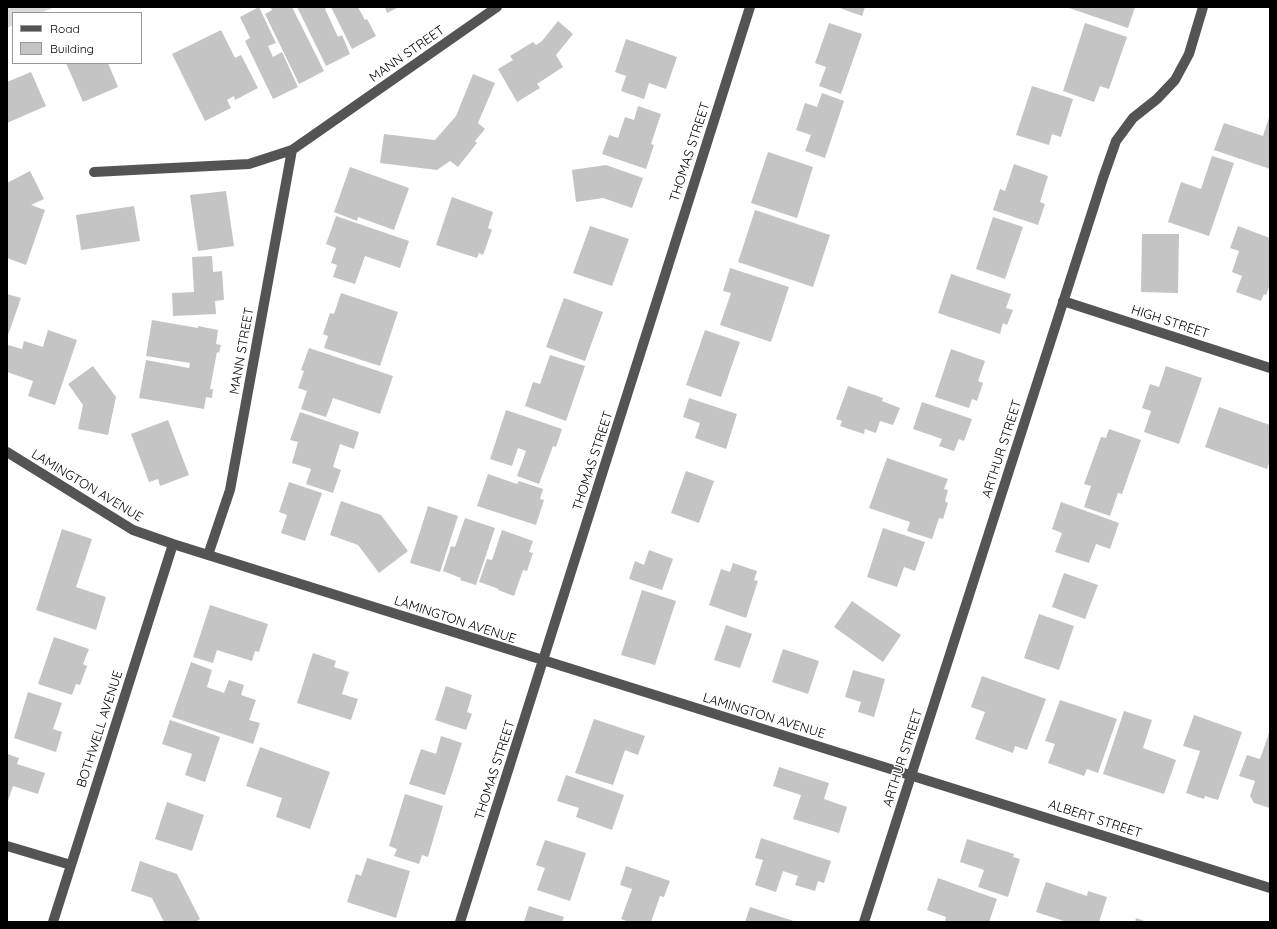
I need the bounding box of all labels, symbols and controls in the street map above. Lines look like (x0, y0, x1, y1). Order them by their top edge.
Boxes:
legend (12, 12, 142, 64)
text: Road (50, 21, 80, 36)
street label: MANN STREET (366, 22, 448, 86)
text: Building (50, 41, 94, 56)
street label: THOMAS STREET (667, 100, 713, 204)
street label: HIGH STREET (1129, 302, 1211, 342)
street label: MANN STREET (227, 306, 257, 396)
street label: ARTHUR STREET (979, 398, 1025, 500)
street label: THOMAS STREET (570, 409, 616, 513)
street label: LAMINGTON AVENUE (28, 446, 146, 526)
street label: LAMINGTON AVENUE (392, 593, 518, 647)
street label: BOTHWELL AVENUE (74, 669, 126, 789)
street label: LAMINGTON AVENUE (701, 690, 827, 742)
street label: ARTHUR STREET (880, 707, 926, 809)
street label: THOMAS STREET (472, 718, 518, 822)
street label: ALBERT STREET (1046, 797, 1144, 841)

